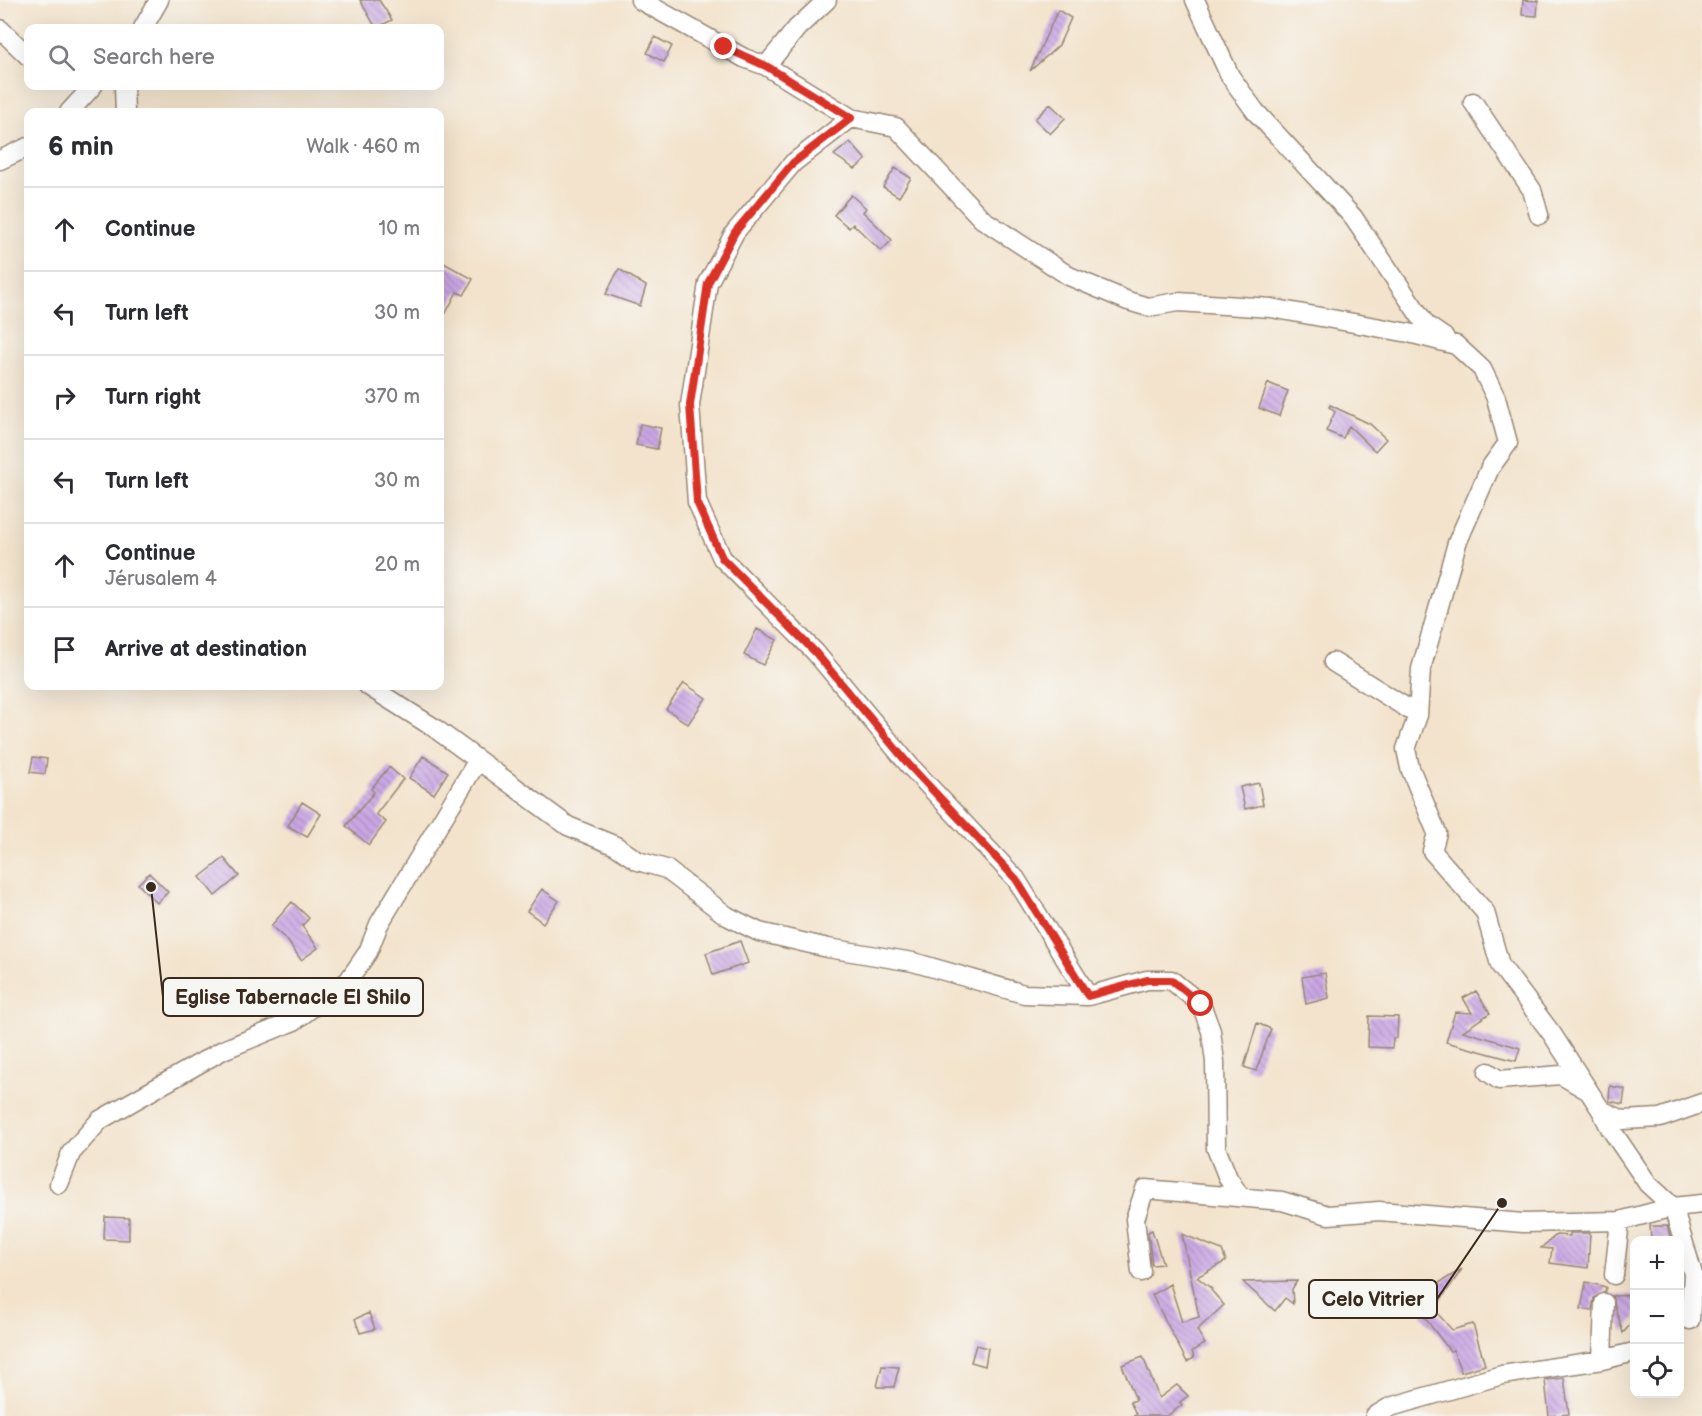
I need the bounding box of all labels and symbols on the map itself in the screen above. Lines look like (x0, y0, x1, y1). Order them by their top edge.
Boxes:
route end (710, 33, 736, 59)
callout: Eglise Tabernacle El Shilo (163, 978, 423, 1016)
text: Eglise Tabernacle El Shilo (175, 986, 411, 1010)
route start (1187, 990, 1213, 1016)
callout: Celo Vitrier (1309, 1280, 1437, 1318)
text: Celo Vitrier (1322, 1288, 1425, 1312)

